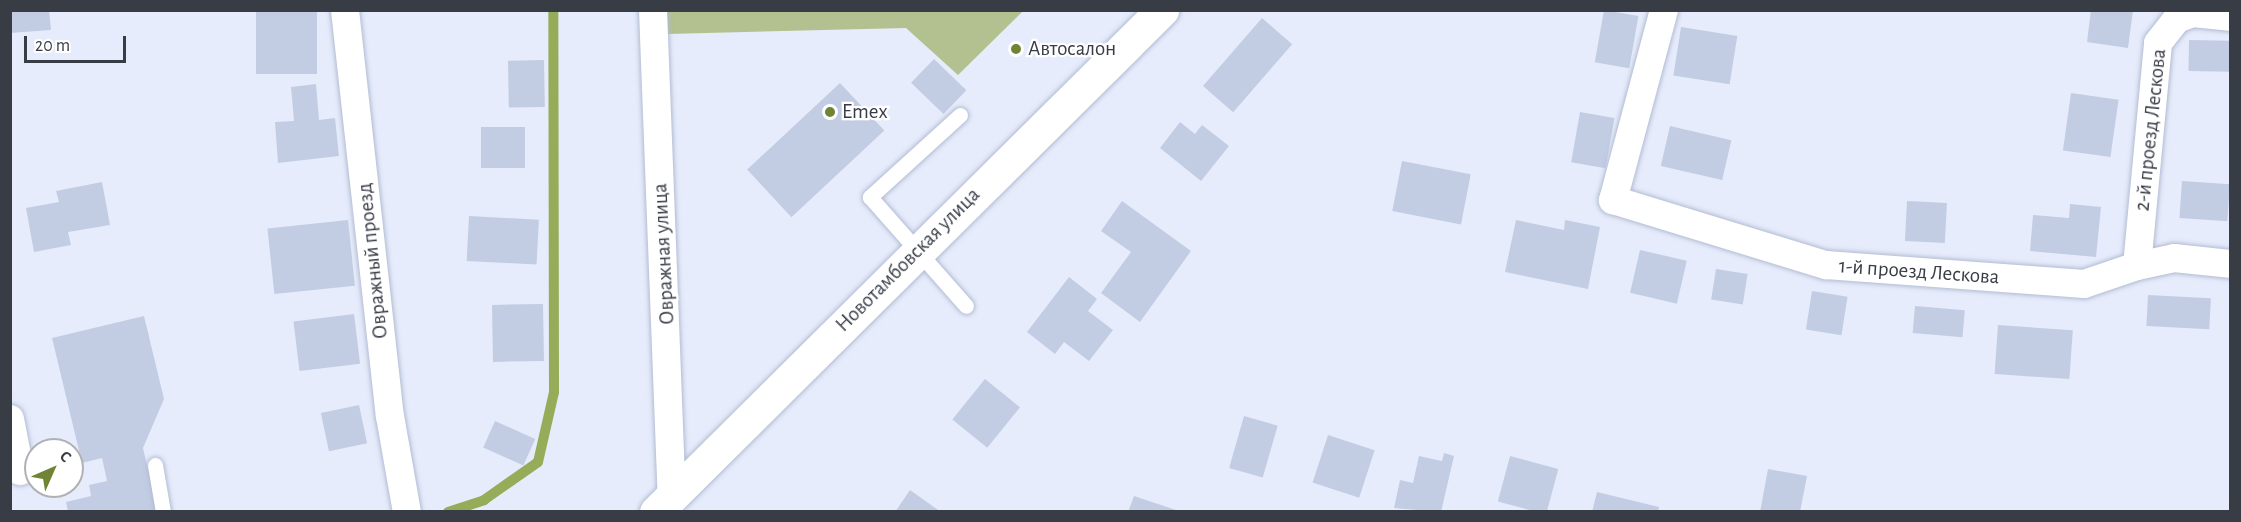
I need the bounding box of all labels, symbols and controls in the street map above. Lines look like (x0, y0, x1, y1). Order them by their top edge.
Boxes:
scale bar (27, 24, 129, 62)
place label: Автосалон (1028, 36, 1116, 62)
text: 20 m (35, 37, 70, 55)
marker: Автосалон (1009, 42, 1023, 56)
street label: 2-й проезд Лескова (2130, 48, 2172, 212)
place label: Emex (842, 99, 888, 125)
marker: Emex (823, 105, 837, 119)
street label: Овражный проезд (352, 182, 394, 340)
street label: Новотамбовская улица (830, 182, 986, 338)
street label: Овражная улица (648, 183, 680, 325)
street label: 1-й проезд Лескова (1838, 254, 2000, 290)
north arrow (24, 438, 84, 498)
text: С (57, 448, 74, 465)

